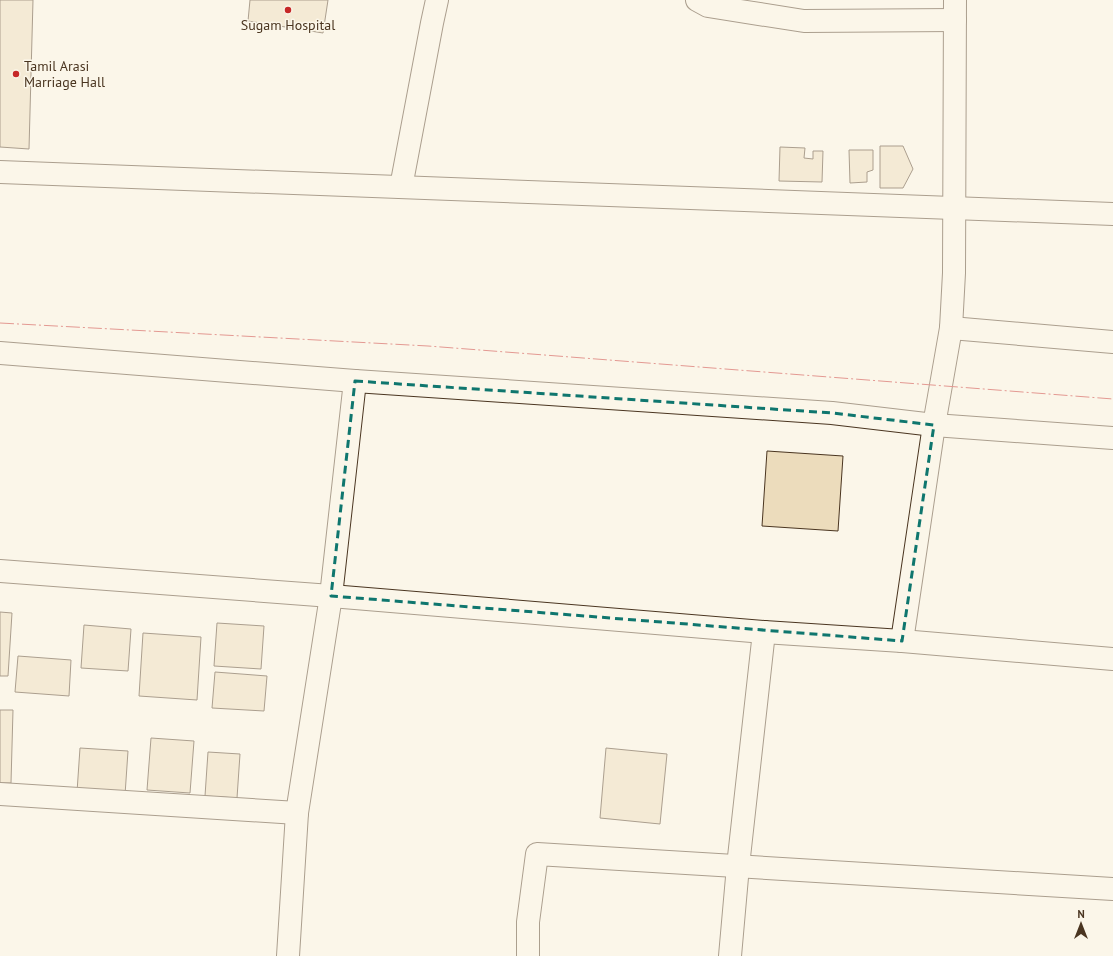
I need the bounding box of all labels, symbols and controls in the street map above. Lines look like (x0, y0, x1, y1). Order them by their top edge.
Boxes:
marker: Sugam Hospital (283, 5, 293, 15)
place label: Sugam Hospital (241, 16, 335, 34)
place label: Tamil Arasi Marriage Hall (24, 57, 105, 91)
marker: Tamil Arasi Marriage Hall (11, 69, 21, 79)
north arrow (1061, 904, 1101, 944)
text: N (1077, 907, 1085, 921)

